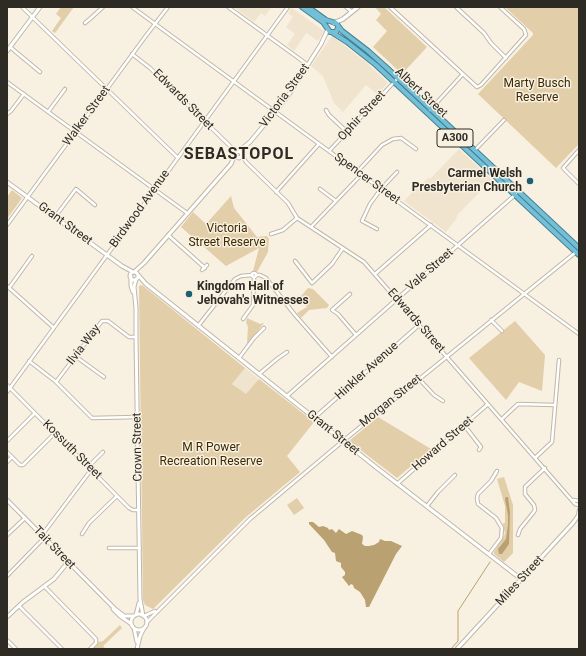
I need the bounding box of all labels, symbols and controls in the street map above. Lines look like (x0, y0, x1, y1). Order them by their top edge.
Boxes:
street label: Victoria Street (257, 61, 313, 131)
street label: Albert Street (392, 65, 450, 121)
street label: Edwards Street (149, 66, 217, 134)
park label: Marty Busch Reserve (503, 77, 571, 105)
street label: Walker Street (60, 83, 114, 149)
street label: Ophir Street (335, 88, 389, 144)
road number: A300 (437, 129, 473, 147)
district label: SEBASTOPOL (184, 145, 294, 165)
street label: Spencer Street (331, 150, 403, 208)
street label: Birdwood Avenue (107, 167, 173, 251)
place label: Carmel Welsh Presbyterian Church (412, 167, 522, 195)
marker: Carmel Welsh Presbyterian Church (525, 176, 535, 186)
street label: Grant Street (35, 199, 95, 249)
park label: Victoria Street Reserve (188, 222, 266, 250)
street label: Vale Street (403, 246, 457, 294)
place label: Kingdom Hall of Jehovah's Witnesses (197, 280, 309, 308)
street label: Edwards Street (384, 286, 448, 356)
marker: Kingdom Hall of Jehovah's Witnesses (184, 289, 194, 299)
street label: Ilvia Way (64, 322, 104, 368)
street label: Hinkler Avenue (333, 339, 401, 403)
street label: Morgan Street (357, 372, 425, 430)
street label: Grant Street (304, 407, 362, 459)
street label: Crown Street (130, 412, 146, 482)
street label: Howard Street (409, 414, 477, 474)
street label: Kossuth Street (39, 417, 105, 483)
park label: M R Power Recreation Reserve (160, 441, 262, 469)
street label: Tait Street (30, 523, 78, 573)
street label: Miles Street (493, 553, 547, 609)

